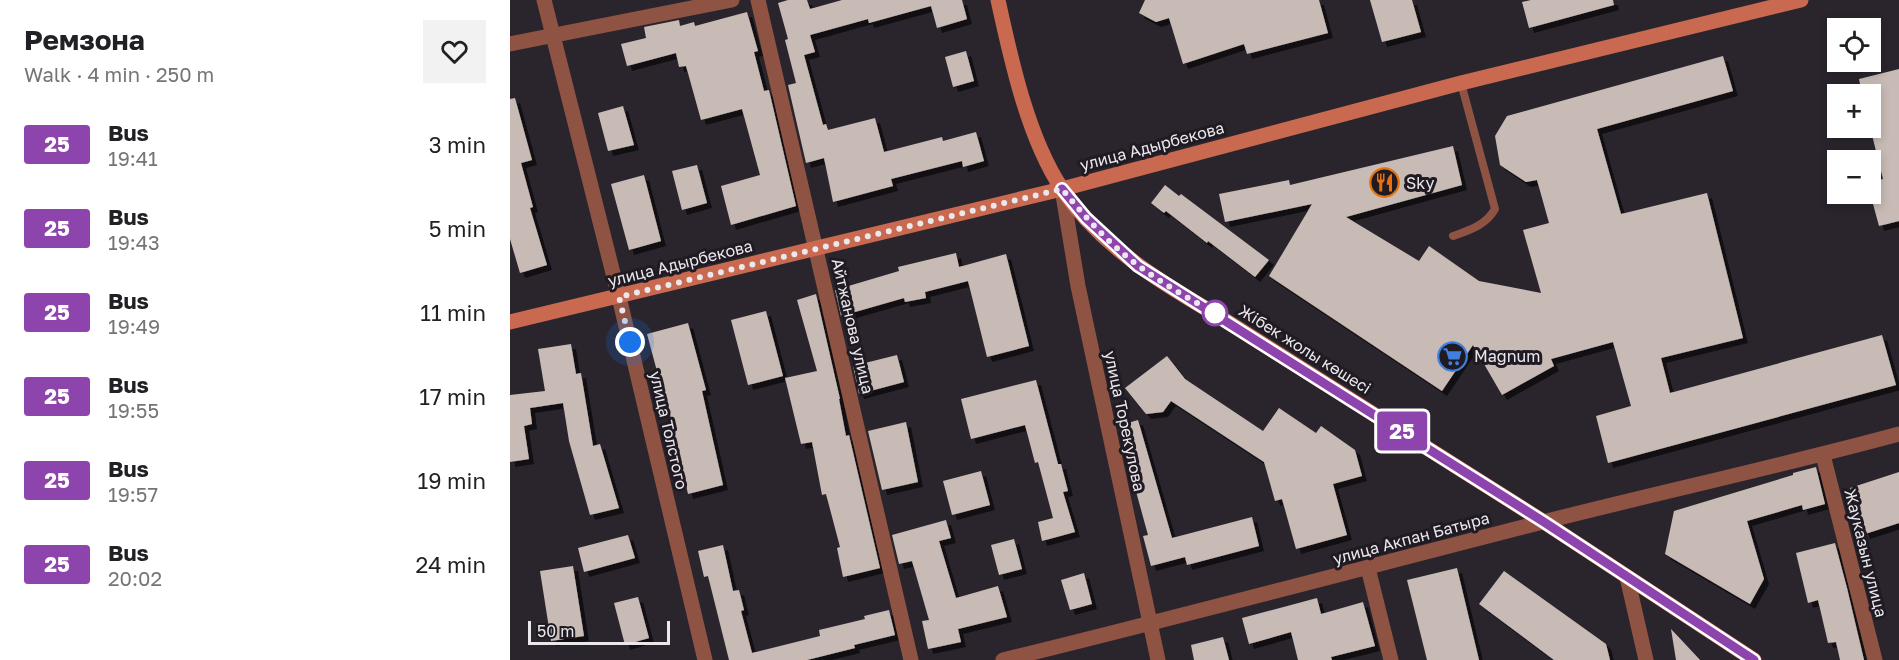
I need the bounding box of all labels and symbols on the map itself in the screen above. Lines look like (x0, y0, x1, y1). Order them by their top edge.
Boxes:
street label: улица Адырбекова (1078, 117, 1226, 175)
restaurant icon: Sky (1369, 167, 1401, 199)
place label: Sky (1406, 173, 1434, 193)
street label: улица Адырбекова (606, 235, 754, 291)
street label: Айтжанова улица (828, 256, 878, 396)
unlabelled marker (1202, 300, 1228, 326)
street label: Жібек жолы көшесі (1235, 300, 1375, 398)
your location (615, 327, 645, 357)
supermarket icon: Magnum (1437, 340, 1469, 372)
place label: Magnum (1474, 346, 1540, 366)
street label: улица Торекулова (1100, 349, 1150, 493)
street label: улица Толстого (646, 369, 692, 491)
line badge: 25 (1375, 412, 1429, 450)
street label: Жауказын улица (1840, 487, 1892, 619)
street label: улица Акпан Батыра (1331, 507, 1491, 569)
scale bar (528, 618, 670, 646)

